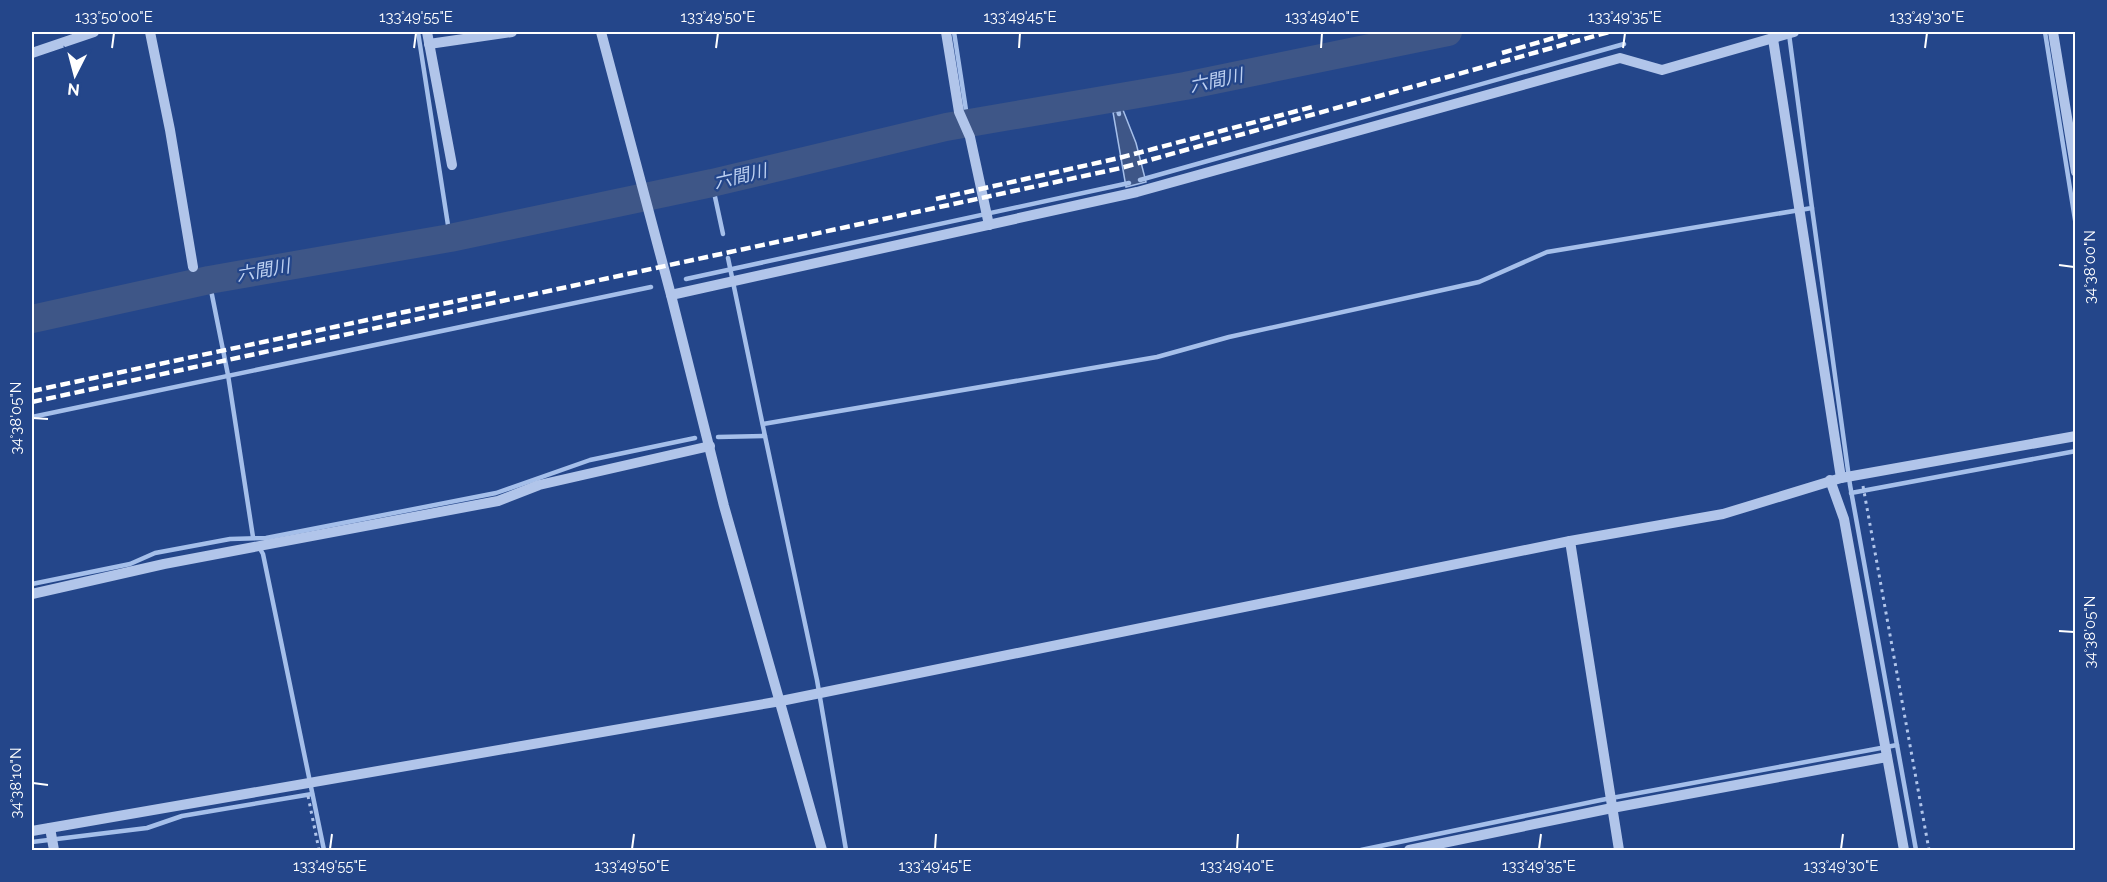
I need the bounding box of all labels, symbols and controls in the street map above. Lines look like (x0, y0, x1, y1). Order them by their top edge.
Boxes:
text: 133°50'00"E (75, 8, 153, 26)
text: 133°49'55"E (379, 8, 453, 26)
text: 133°49'50"E (681, 8, 755, 26)
text: 133°49'45"E (983, 8, 1057, 26)
text: 133°49'40"E (1285, 8, 1359, 26)
text: 133°49'35"E (1588, 8, 1662, 26)
text: 133°49'30"E (1890, 8, 1964, 26)
north arrow (45, 45, 105, 105)
water label: 六間川 (1187, 64, 1247, 96)
text: N (66, 79, 81, 100)
water label: 六間川 (711, 159, 771, 192)
text: 34°38'00"N (2081, 230, 2099, 304)
water label: 六間川 (235, 255, 293, 285)
text: 34°38'05"N (7, 382, 25, 454)
text: 34°38'05"N (2081, 596, 2099, 668)
text: 34°38'10"N (7, 747, 25, 819)
text: 133°49'55"E (293, 857, 367, 875)
text: 133°49'50"E (595, 857, 669, 875)
text: 133°49'45"E (898, 857, 972, 875)
text: 133°49'40"E (1200, 857, 1274, 875)
text: 133°49'35"E (1502, 857, 1576, 875)
text: 133°49'30"E (1804, 857, 1878, 875)

